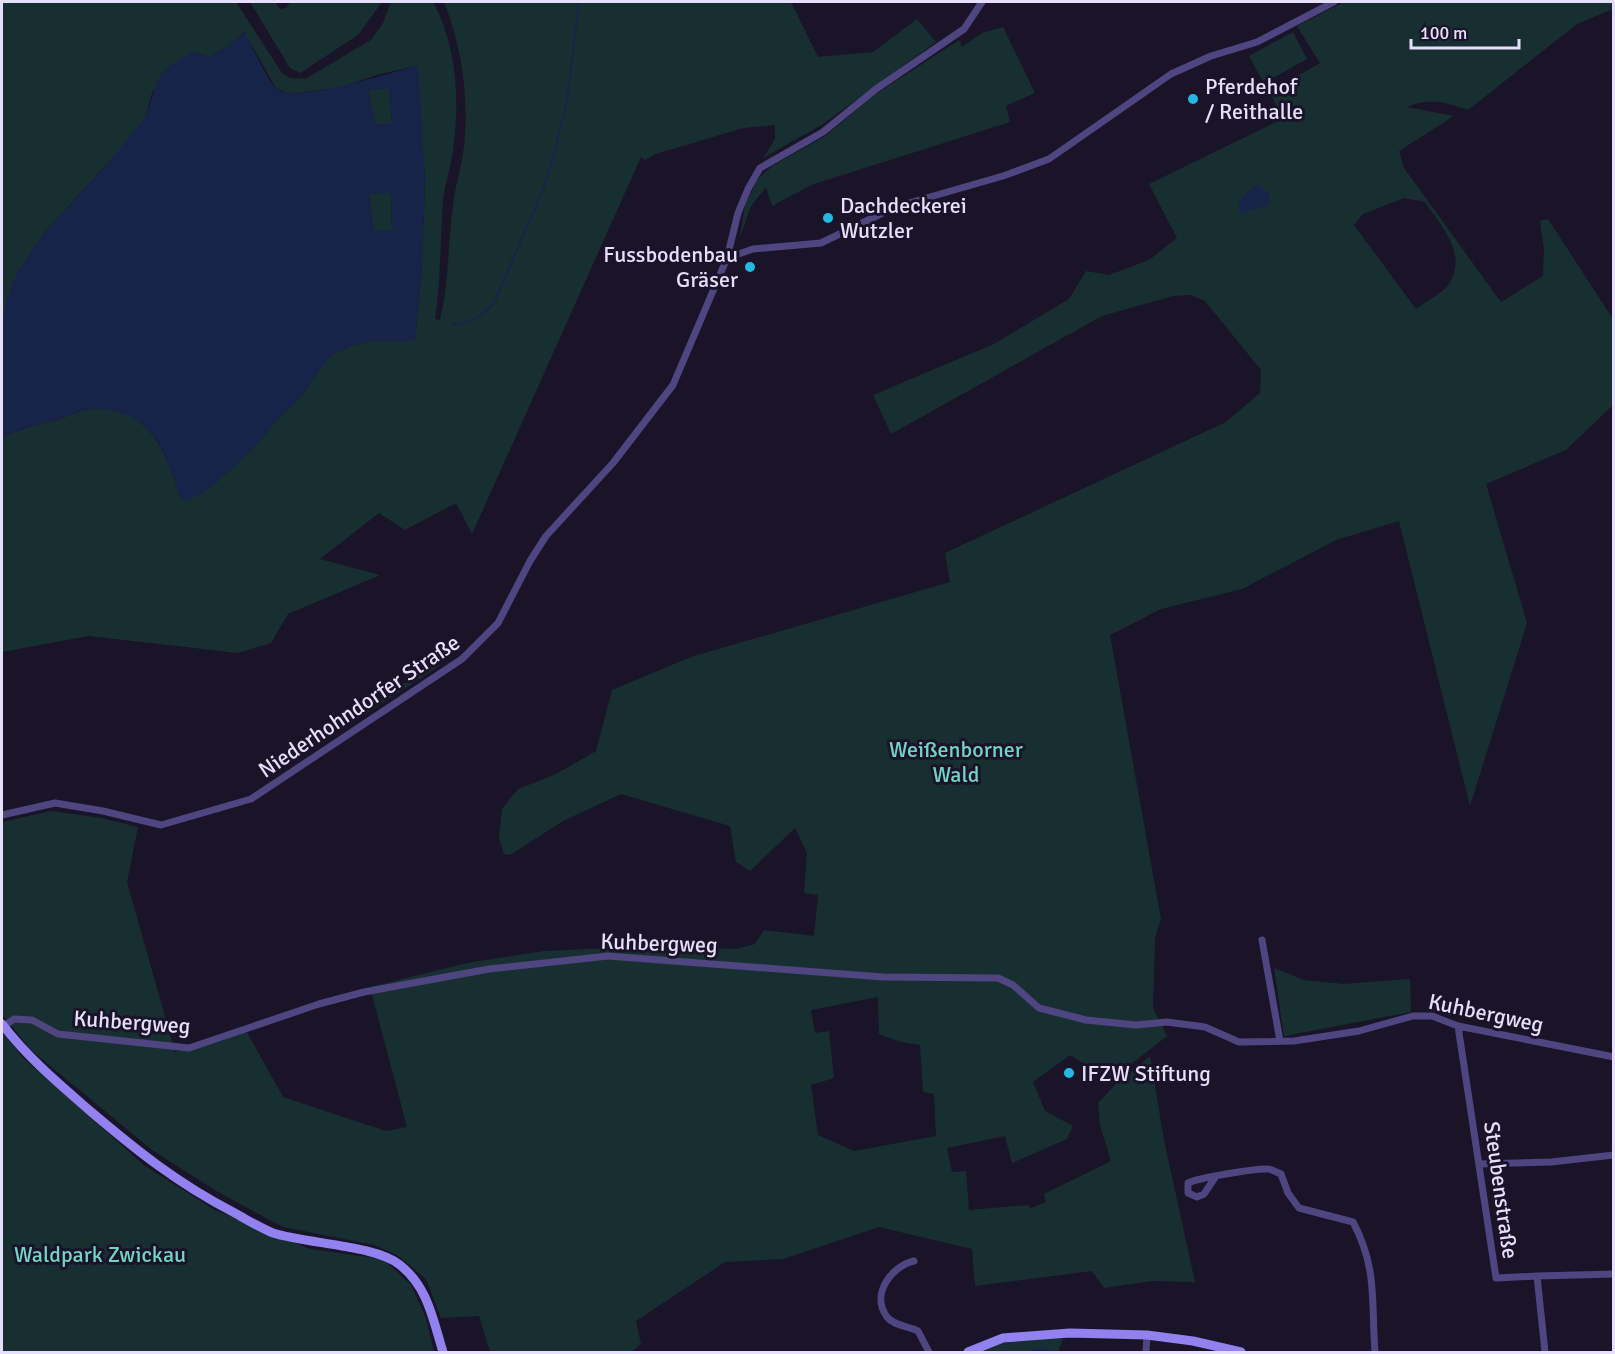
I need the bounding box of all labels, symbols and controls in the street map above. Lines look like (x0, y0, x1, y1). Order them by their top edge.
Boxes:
scale bar (1411, 12, 1519, 50)
text: 100 m (1420, 22, 1467, 44)
place label: Pferdehof / Reithalle (1205, 73, 1303, 125)
marker: Pferdehof / Reithalle (1186, 92, 1200, 106)
place label: Dachdeckerei Wutzler (840, 192, 967, 244)
marker: Dachdeckerei Wutzler (821, 211, 835, 225)
place label: Fussbodenbau Gräser (603, 241, 738, 293)
marker: Fussbodenbau Gräser (743, 260, 757, 274)
street label: Niederhohndorfer Straße (253, 629, 465, 783)
park label: Weißenborner Wald (889, 736, 1023, 788)
street label: Kuhbergweg (600, 927, 718, 959)
street label: Kuhbergweg (1426, 988, 1546, 1038)
street label: Kuhbergweg (73, 1004, 191, 1040)
place label: IFZW Stiftung (1081, 1060, 1211, 1087)
marker: IFZW Stiftung (1062, 1066, 1076, 1080)
street label: Steubenstraße (1478, 1119, 1524, 1261)
park label: Waldpark Zwickau (14, 1241, 186, 1268)

